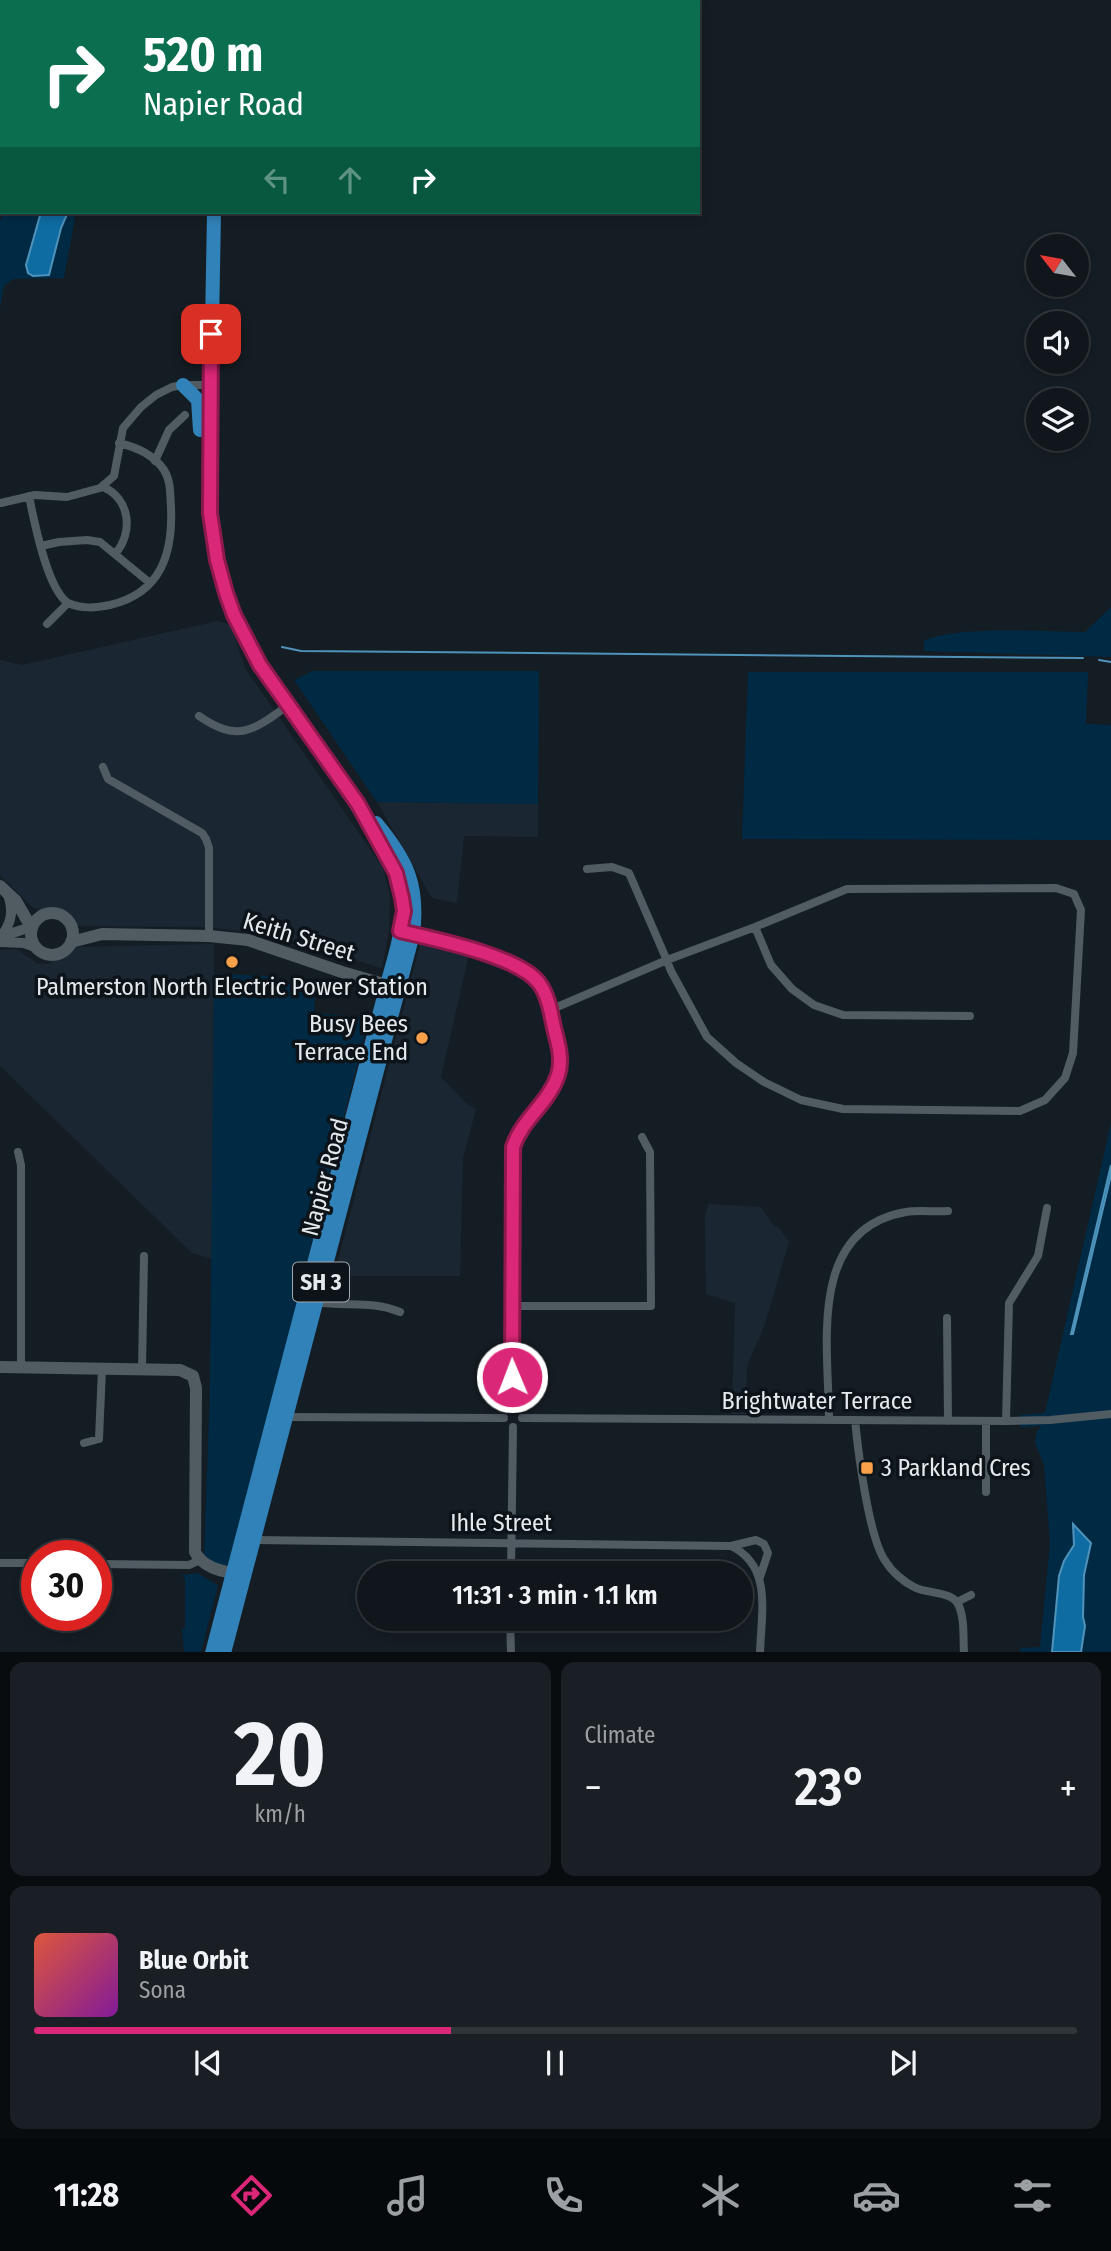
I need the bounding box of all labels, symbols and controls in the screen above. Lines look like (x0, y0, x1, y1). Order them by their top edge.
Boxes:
text: 520 m (143, 25, 264, 84)
icon: right (28, 28, 119, 119)
text: Napier Road (143, 85, 304, 123)
icon: left (258, 161, 296, 199)
icon: ahead (331, 161, 369, 199)
icon: right (404, 161, 442, 199)
north arrow (1026, 234, 1088, 298)
map controls (1026, 234, 1089, 451)
pin (181, 304, 241, 364)
button: sound (1026, 311, 1089, 374)
icon: arrive (192, 315, 230, 353)
button: layers (1026, 388, 1089, 451)
street label: Keith Street (240, 907, 358, 967)
marker: Palmerston North Electric Power Station (224, 954, 240, 970)
place label: Palmerston North Electric Power Station (36, 973, 428, 1001)
place label: Busy Bees Terrace End (295, 1010, 408, 1066)
marker: Busy Bees Terrace End (414, 1030, 430, 1046)
street label: Napier Road (296, 1115, 354, 1239)
road number: SH 3 (293, 1262, 349, 1302)
position arrow (475, 1340, 549, 1414)
street label: Brightwater Terrace (722, 1387, 912, 1415)
place label: 3 Parkland Cres (881, 1454, 1031, 1482)
marker: 3 Parkland Cres (859, 1460, 875, 1476)
street label: Ihle Street (450, 1509, 552, 1537)
speed limit sign: 30 (21, 1540, 112, 1631)
text: 11:31 · 3 min · 1.1 km (452, 1580, 658, 1611)
text: 20 (234, 1700, 326, 1809)
text: Climate (585, 1721, 655, 1749)
text: 23° (794, 1756, 867, 1819)
text: − (585, 1765, 602, 1811)
text: + (1060, 1765, 1077, 1811)
text: km/h (255, 1800, 306, 1828)
text: Blue Orbit (139, 1945, 249, 1976)
text: Sona (139, 1976, 186, 2004)
icon: previous (189, 2044, 227, 2082)
icon: pause (536, 2044, 574, 2082)
icon: next (884, 2044, 922, 2082)
icon: directions (227, 2171, 276, 2220)
icon: music (383, 2171, 432, 2220)
icon: phone (539, 2171, 588, 2220)
icon: climate (696, 2171, 745, 2220)
icon: car (852, 2171, 901, 2220)
icon: filters (1008, 2171, 1057, 2220)
text: 11:28 (54, 2176, 119, 2214)

